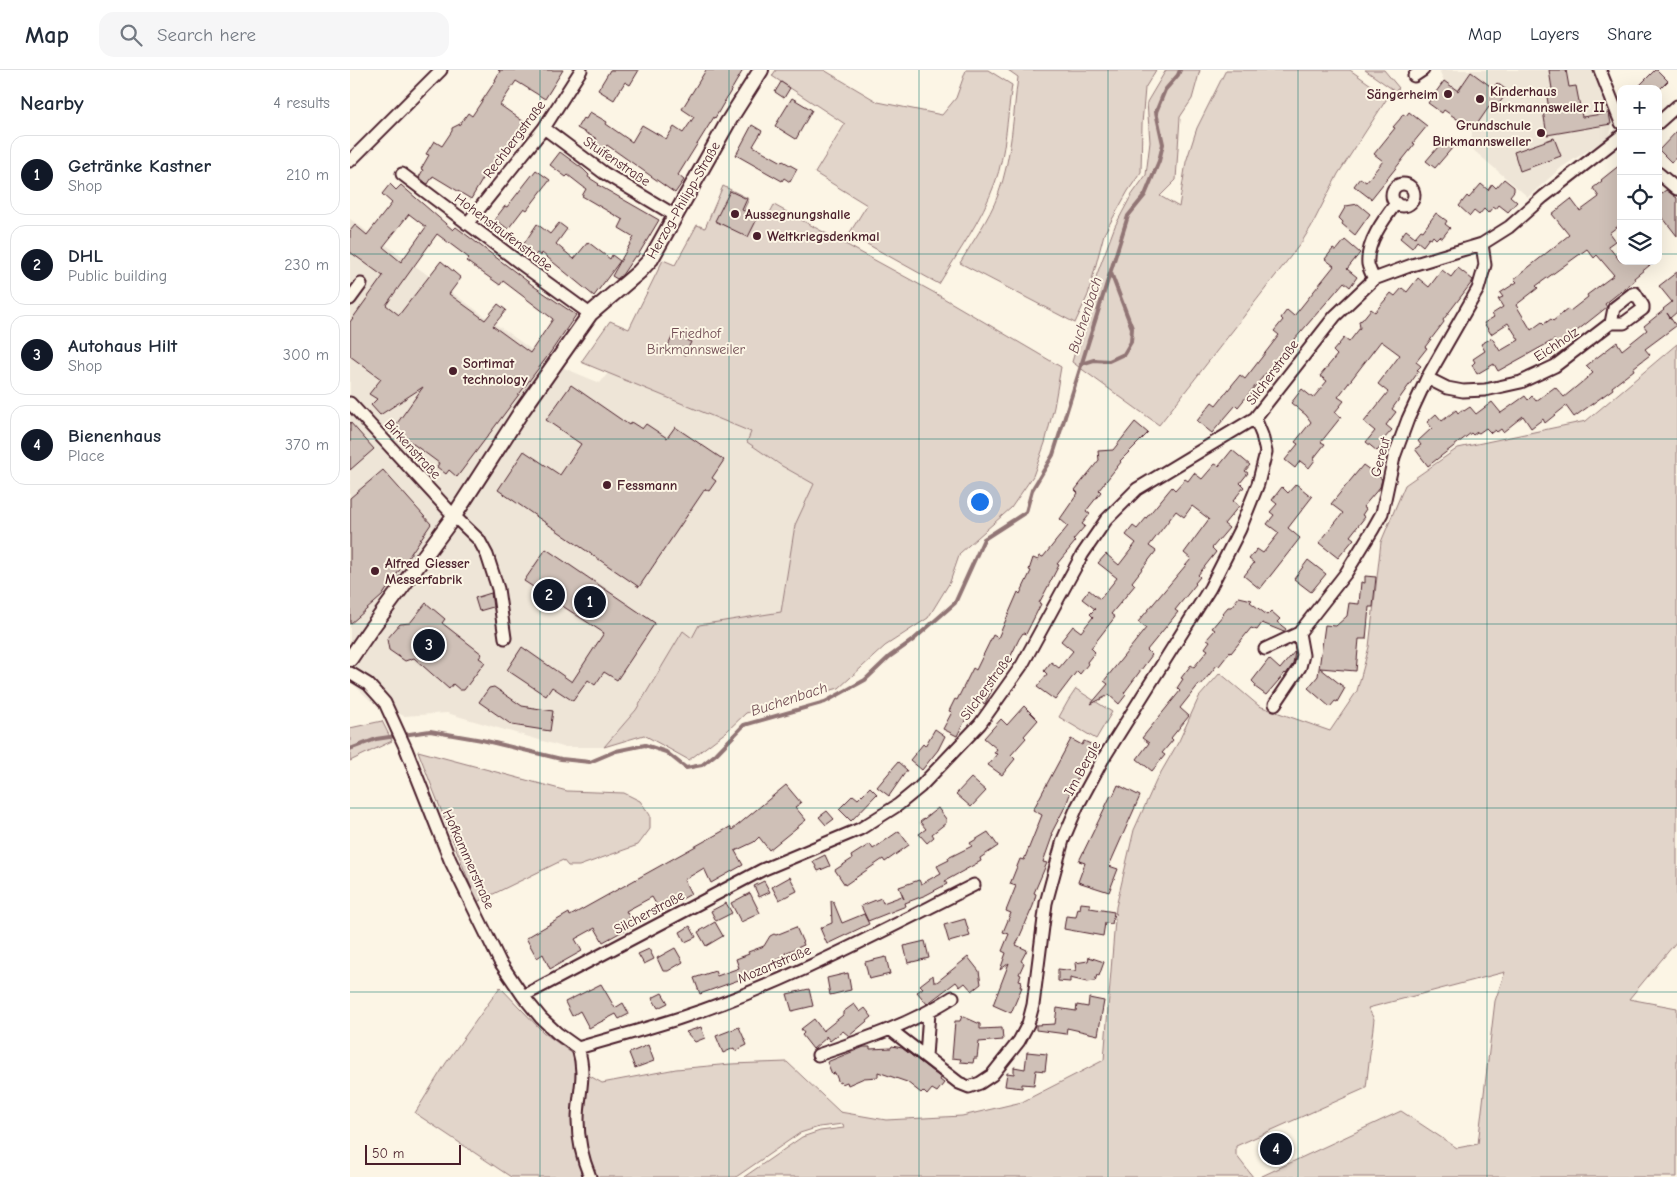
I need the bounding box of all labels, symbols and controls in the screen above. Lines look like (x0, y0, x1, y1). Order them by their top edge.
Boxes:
search box (99, 12, 449, 57)
text: Map (25, 21, 69, 49)
icon: search (117, 21, 145, 49)
text: Search here (157, 24, 256, 46)
text: Map (1468, 24, 1502, 45)
text: Layers (1530, 24, 1579, 45)
text: Share (1607, 24, 1652, 45)
place label: Kinderhaus Birkmannsweiler II (1490, 83, 1605, 116)
map controls (1617, 85, 1662, 265)
button: + (1617, 85, 1662, 130)
place label: Sängerheim (1367, 86, 1438, 103)
marker: Sängerheim (1442, 88, 1454, 100)
text: Nearby (20, 91, 84, 115)
marker: Kinderhaus Birkmannsweiler II (1474, 93, 1486, 105)
text: 4 results (273, 94, 330, 112)
street label: Rechbergstraße (480, 97, 549, 182)
place label: Grundschule Birkmannsweiler (1432, 117, 1531, 150)
marker: Grundschule Birkmannsweiler (1535, 127, 1547, 139)
button: − (1617, 130, 1662, 175)
street label: Stuifenstraße (580, 133, 653, 190)
street label: Herzog-Philipp-Straße (643, 138, 724, 262)
text: Getränke Kastner (68, 155, 211, 177)
text: 1 (34, 166, 40, 184)
text: 210 m (286, 166, 329, 184)
button: locate (1617, 175, 1662, 220)
text: Shop (68, 177, 102, 195)
street label: Hohenstaufenstraße (451, 190, 556, 275)
place label: Aussegnungshalle (745, 206, 851, 223)
marker: Aussegnungshalle (729, 208, 741, 220)
button: layers (1617, 220, 1662, 265)
place label: Weltkriegsdenkmal (767, 228, 879, 245)
marker: Weltkriegsdenkmal (751, 230, 763, 242)
text: DHL (68, 245, 103, 267)
text: 2 (33, 256, 41, 274)
text: 230 m (284, 256, 329, 274)
text: Public building (68, 267, 167, 285)
water label: Buchenbach (1064, 274, 1106, 356)
street label: Eichholz (1531, 323, 1582, 365)
park label: Friedhof Birkmannsweiler (647, 325, 746, 358)
text: Autohaus Hilt (68, 335, 177, 357)
street label: Silcherstraße (1242, 336, 1303, 408)
text: 3 (33, 346, 41, 364)
text: 300 m (283, 346, 329, 364)
place label: Sortimat technology (462, 355, 528, 388)
text: Shop (68, 357, 102, 375)
marker: Sortimat technology (447, 365, 459, 377)
street label: Birkenstraße (381, 416, 445, 483)
text: Bienenhaus (68, 425, 161, 447)
street label: Gereut (1367, 434, 1394, 479)
text: 4 (33, 436, 41, 454)
text: 370 m (285, 436, 329, 454)
text: Place (68, 447, 104, 465)
place label: Fessmann (617, 477, 677, 494)
marker: Fessmann (601, 479, 613, 491)
your location (967, 489, 993, 515)
place label: Alfred Giesser Messerfabrik (385, 555, 470, 588)
marker: Alfred Giesser Messerfabrik (369, 565, 381, 577)
pin: 2 (533, 576, 565, 614)
pin: 1 (574, 583, 606, 621)
pin: 3 (413, 626, 445, 664)
street label: Silcherstraße (957, 651, 1016, 724)
water label: Buchenbach (748, 678, 830, 720)
street label: Im Bergle (1060, 738, 1104, 799)
street label: Hofkammerstraße (439, 807, 498, 912)
street label: Silcherstraße (611, 887, 687, 938)
street label: Mozartstraße (735, 941, 813, 988)
pin: 4 (1260, 1130, 1292, 1168)
scale bar (365, 1142, 461, 1165)
text: 50 m (372, 1145, 404, 1162)

